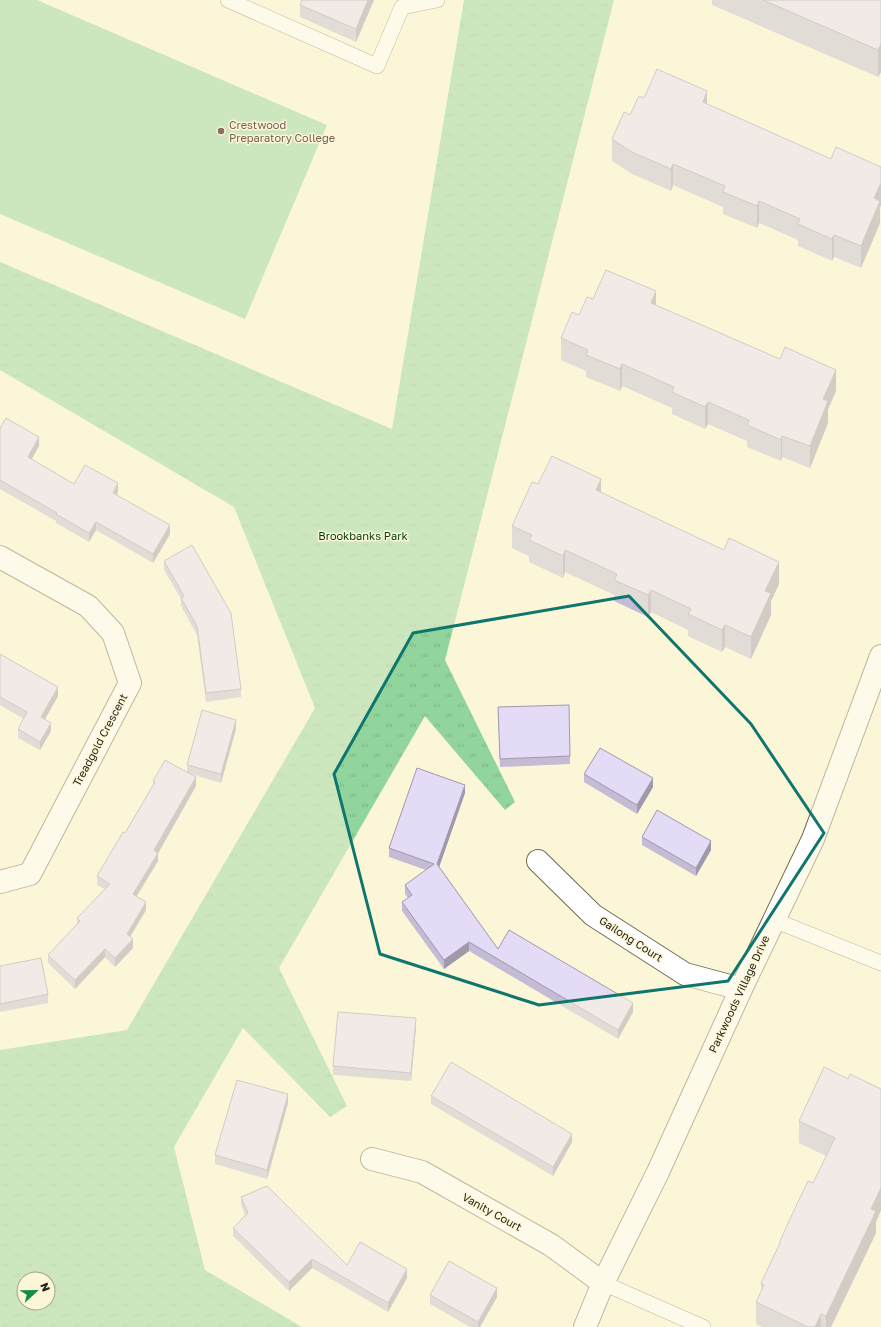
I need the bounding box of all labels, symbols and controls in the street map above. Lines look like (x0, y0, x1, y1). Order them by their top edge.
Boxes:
place label: Crestwood Preparatory College (229, 118, 335, 144)
marker: Crestwood Preparatory College (216, 126, 226, 136)
park label: Brookbanks Park (318, 529, 408, 542)
street label: Treadgold Crescent (70, 691, 129, 788)
street label: Gailong Court (597, 913, 665, 964)
street label: Parkwoods Village Drive (706, 933, 771, 1055)
street label: Vanity Court (460, 1190, 524, 1233)
north arrow (16, 1271, 56, 1311)
text: N (38, 1281, 53, 1293)

